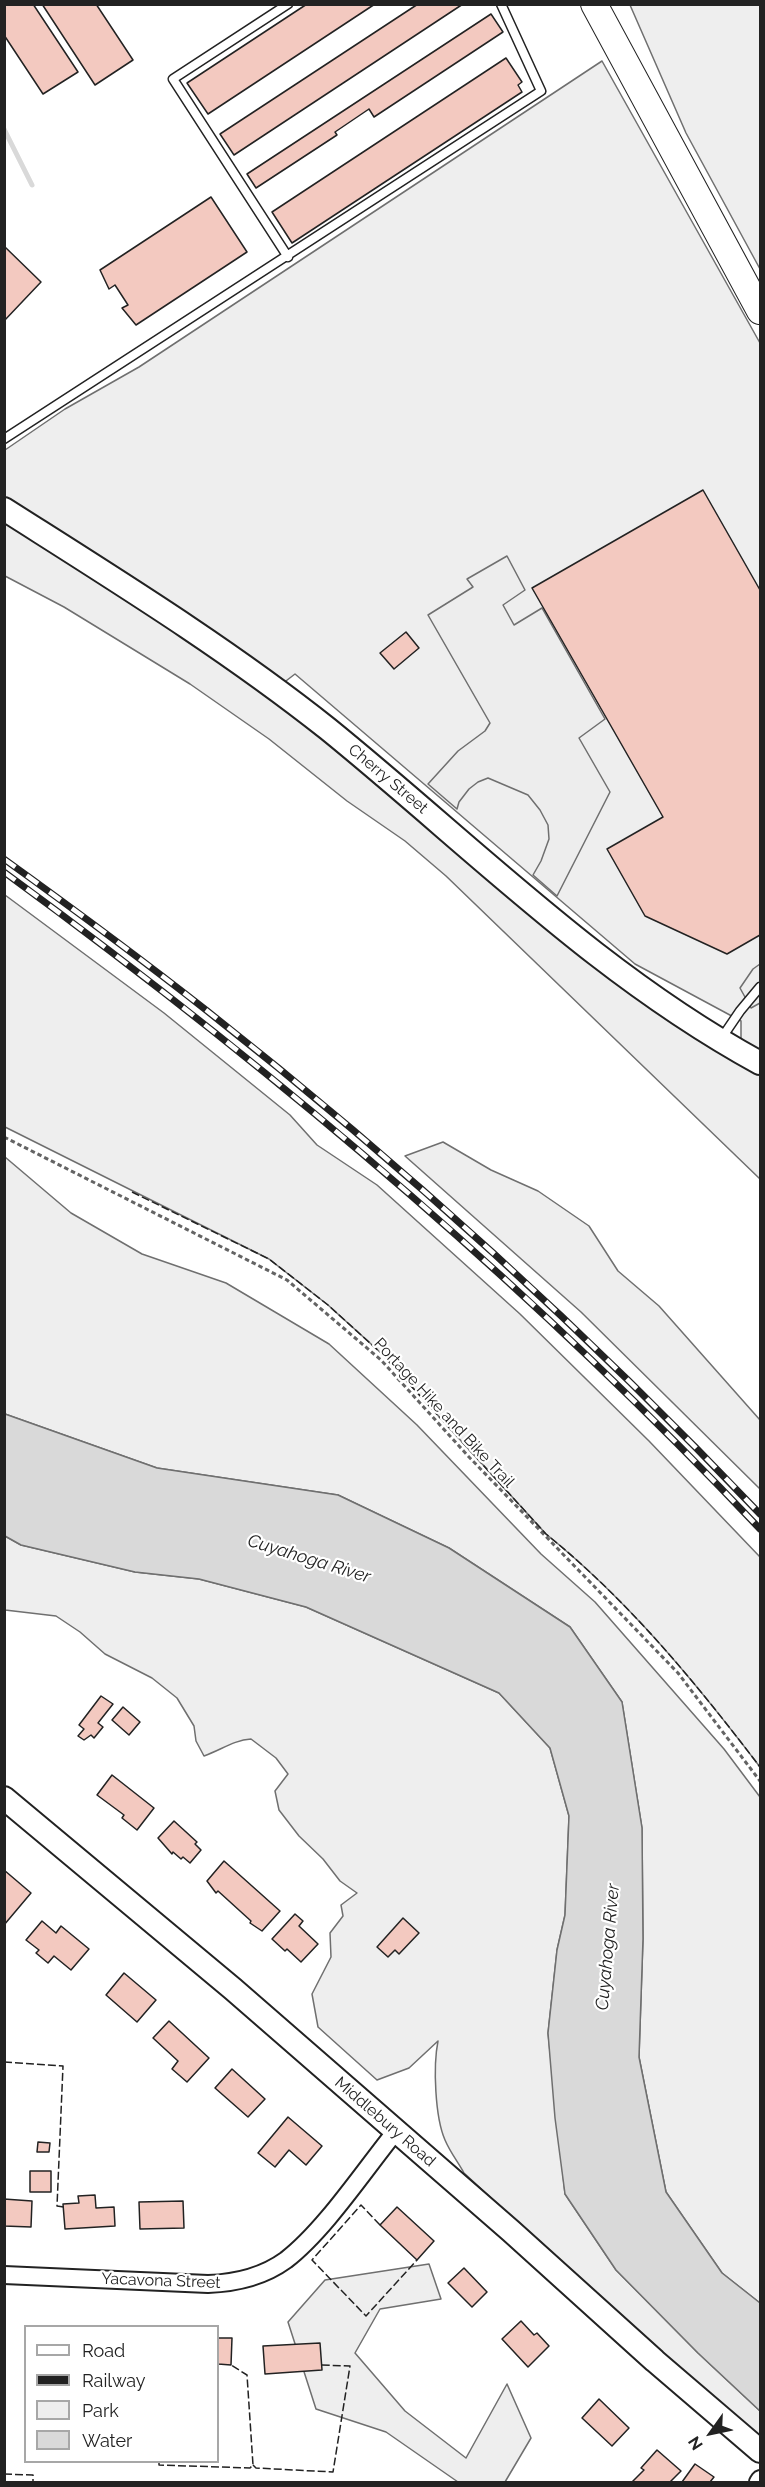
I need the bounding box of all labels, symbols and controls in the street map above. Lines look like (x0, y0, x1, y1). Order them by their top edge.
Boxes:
street label: Cherry Street (344, 740, 432, 818)
street label: Portage Hike and Bike Trail (370, 1334, 518, 1492)
water label: Cuyahoga River (245, 1530, 373, 1588)
water label: Cuyahoga River (592, 1883, 624, 2011)
street label: Middlebury Road (331, 2073, 439, 2171)
street label: Yacavona Street (101, 2269, 221, 2293)
legend (24, 2325, 219, 2463)
text: Road (82, 2340, 125, 2361)
text: Railway (82, 2370, 146, 2391)
text: Park (82, 2400, 119, 2421)
north arrow (681, 2403, 741, 2463)
text: Water (82, 2430, 132, 2451)
text: N (684, 2433, 707, 2453)

